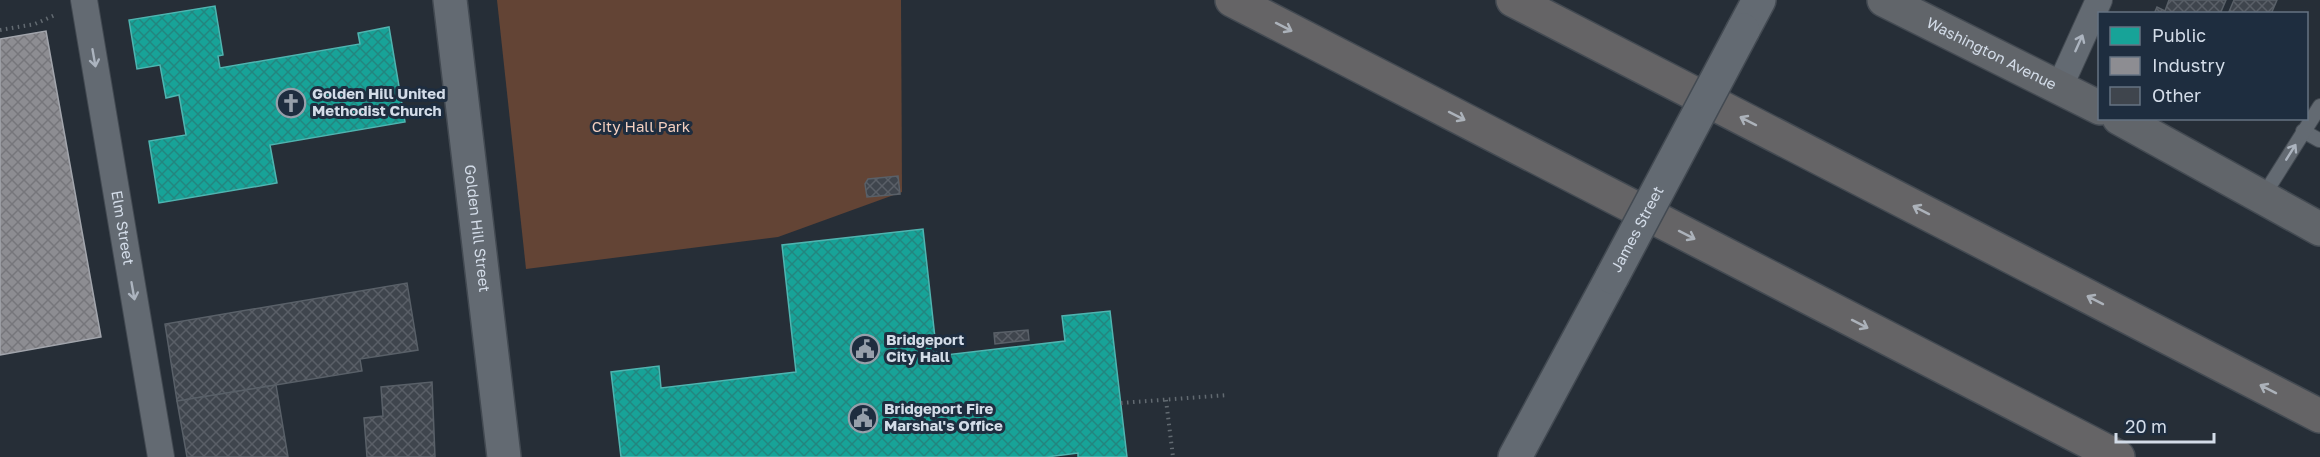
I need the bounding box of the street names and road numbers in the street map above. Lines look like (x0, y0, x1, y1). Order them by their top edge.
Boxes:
street label: Washington Avenue (1924, 13, 2060, 93)
street label: Golden Hill Street (462, 163, 494, 293)
street label: James Street (1606, 183, 1667, 275)
street label: Elm Street (108, 189, 139, 266)

